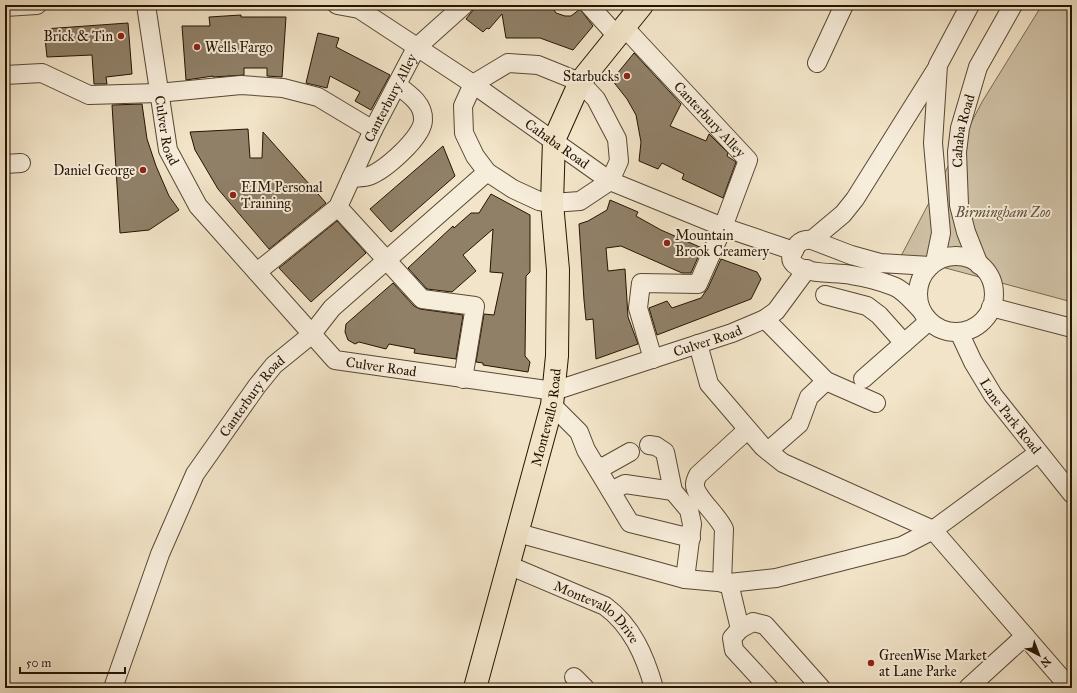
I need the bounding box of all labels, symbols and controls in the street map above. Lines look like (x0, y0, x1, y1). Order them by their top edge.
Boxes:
place label: Brick & Tin (43, 28, 113, 45)
marker: Brick & Tin (116, 31, 126, 41)
place label: Wells Fargo (205, 39, 273, 56)
marker: Wells Fargo (192, 42, 202, 52)
street label: Canterbury Alley (361, 50, 421, 145)
place label: Starbucks (563, 68, 619, 85)
marker: Starbucks (622, 71, 632, 81)
street label: Canterbury Alley (670, 78, 749, 161)
street label: Cahaba Road (949, 92, 978, 168)
street label: Culver Road (151, 94, 183, 168)
street label: Cahaba Road (521, 115, 592, 173)
place label: Daniel George (53, 162, 135, 179)
marker: Daniel George (138, 165, 148, 175)
place label: EIM Personal Training (241, 179, 323, 212)
marker: EIM Personal Training (228, 190, 238, 200)
park label: Birmingham Zoo (954, 204, 1051, 221)
place label: Mountain Brook Creamery (675, 227, 769, 260)
marker: Mountain Brook Creamery (662, 238, 672, 248)
street label: Culver Road (671, 322, 745, 361)
street label: Canterbury Road (216, 352, 288, 440)
street label: Culver Road (345, 354, 418, 380)
street label: Montevallo Road (528, 368, 565, 468)
street label: Lane Park Road (976, 375, 1045, 457)
street label: Montevallo Drive (551, 577, 643, 647)
north arrow (1019, 635, 1059, 675)
place label: GreenWise Market at Lane Parke (879, 647, 987, 680)
scale bar (20, 649, 125, 675)
text: N (1037, 654, 1053, 670)
text: 50 m (26, 656, 51, 670)
marker: GreenWise Market at Lane Parke (866, 658, 876, 668)

